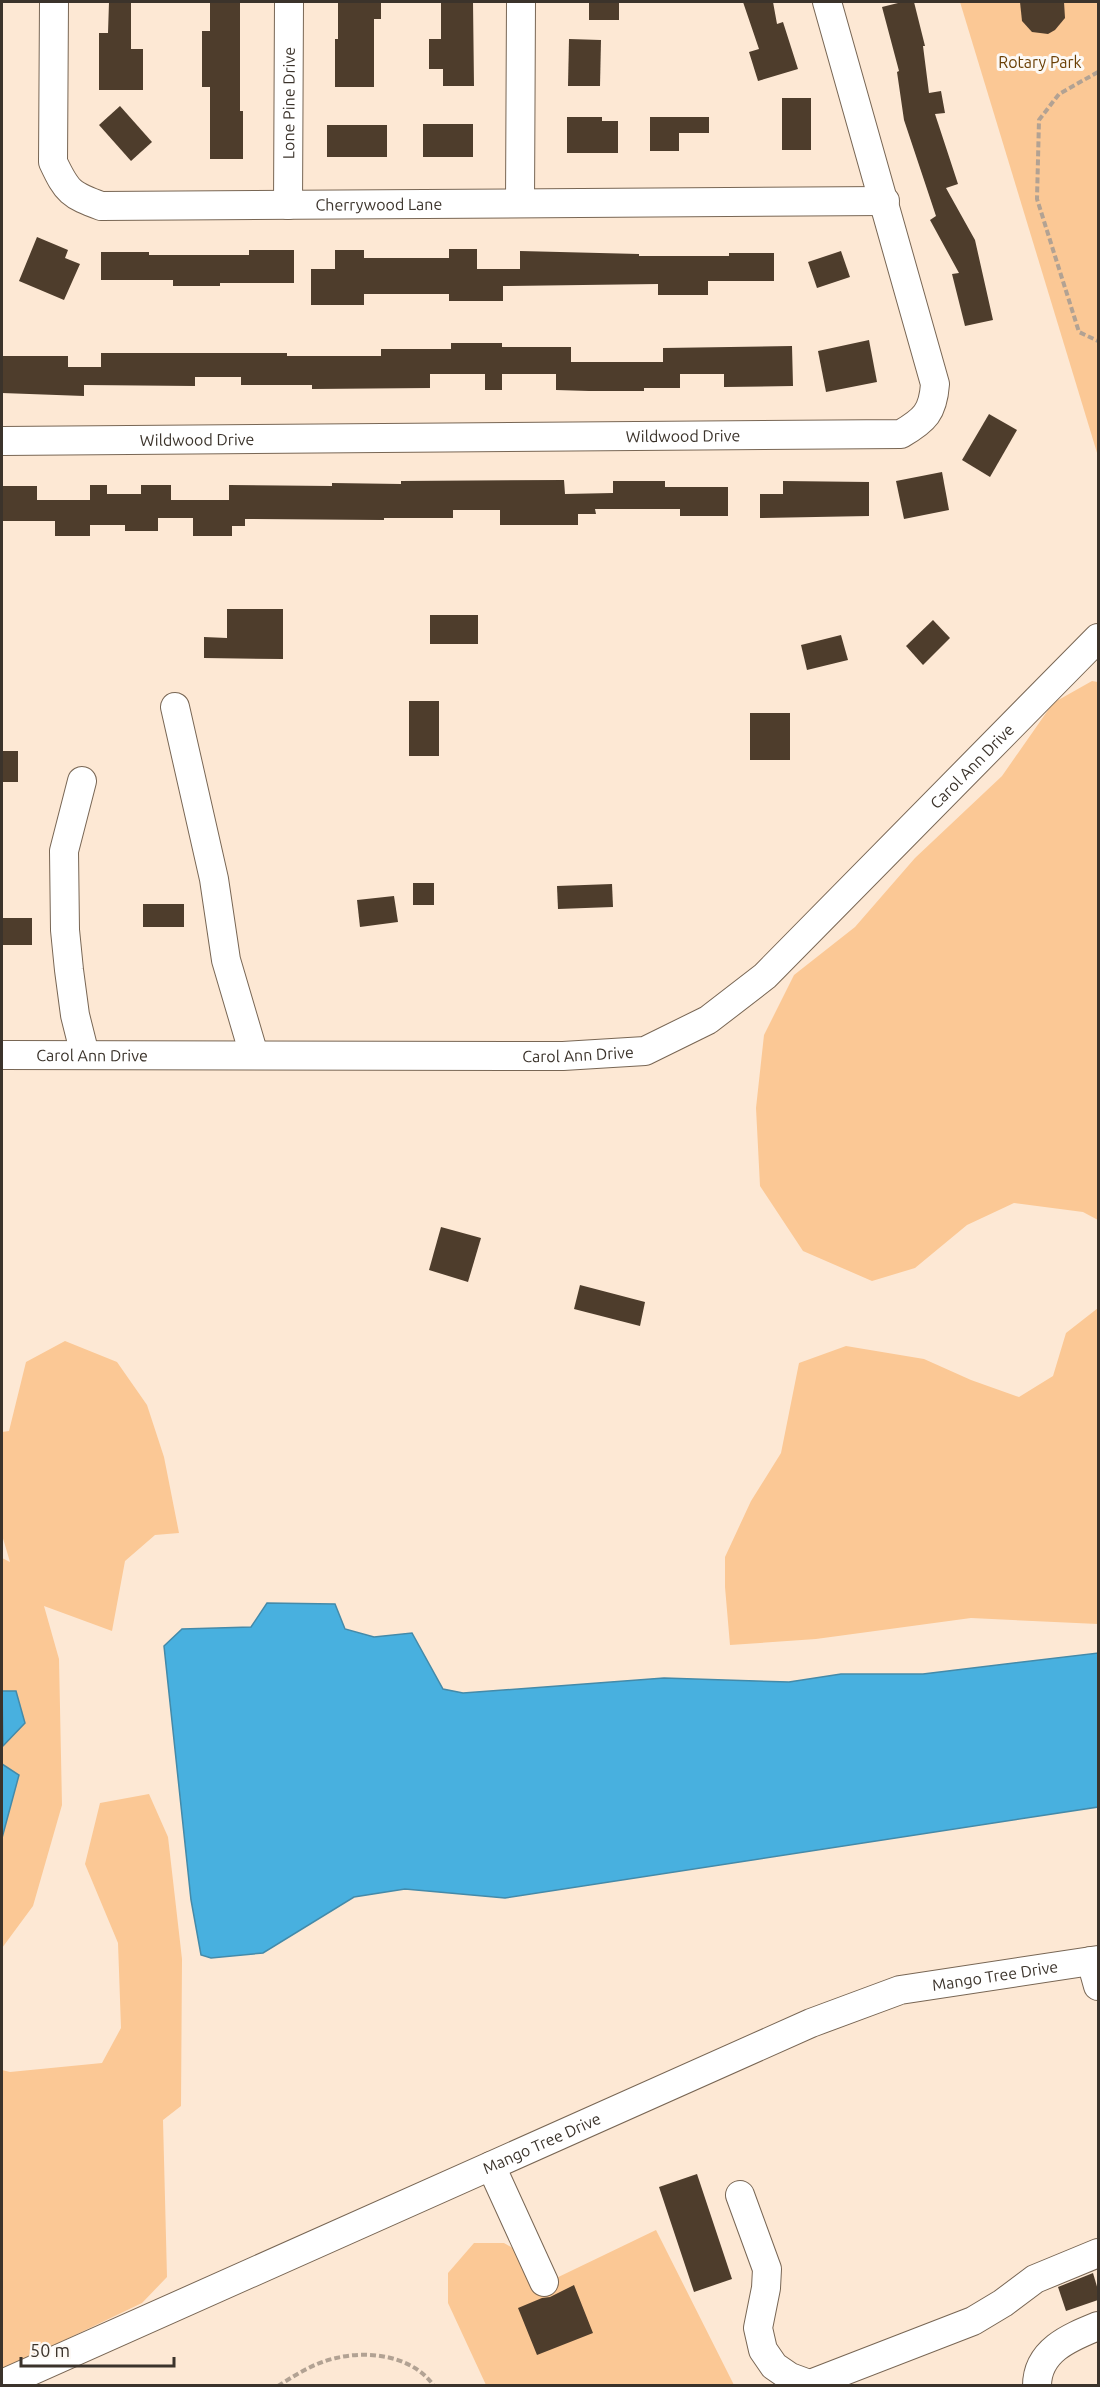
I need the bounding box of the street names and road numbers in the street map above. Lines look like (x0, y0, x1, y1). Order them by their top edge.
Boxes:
street label: Lone Pine Drive (279, 47, 298, 159)
street label: Cherrywood Lane (315, 195, 442, 214)
street label: Wildwood Drive (626, 426, 740, 445)
street label: Wildwood Drive (140, 430, 254, 449)
street label: Carol Ann Drive (926, 720, 1017, 812)
street label: Carol Ann Drive (522, 1043, 634, 1065)
street label: Carol Ann Drive (36, 1046, 148, 1064)
street label: Mango Tree Drive (931, 1957, 1059, 1994)
street label: Mango Tree Drive (480, 2109, 603, 2177)

